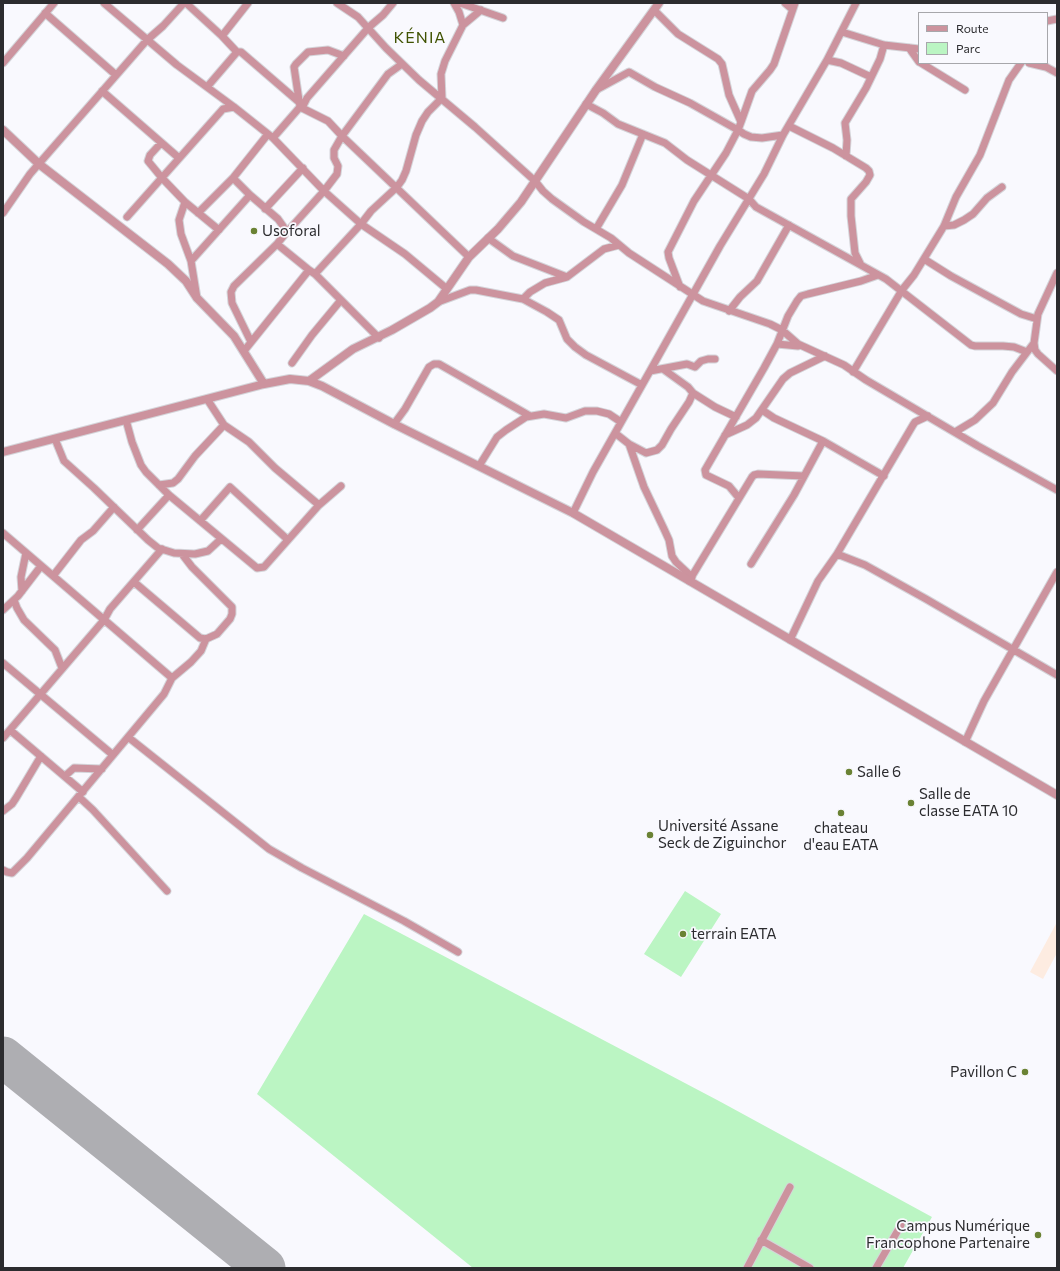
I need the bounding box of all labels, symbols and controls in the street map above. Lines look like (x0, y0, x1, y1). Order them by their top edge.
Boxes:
legend (918, 12, 1048, 64)
text: Route (956, 21, 989, 35)
district label: KÉNIA (394, 28, 446, 48)
text: Parc (956, 41, 980, 55)
place label: Usoforal (262, 222, 321, 240)
marker: Usoforal (249, 226, 259, 236)
place label: Salle 6 (857, 763, 901, 781)
marker: Salle 6 (844, 767, 854, 777)
place label: Salle de classe EATA 10 (919, 785, 1018, 820)
marker: Salle de classe EATA 10 (906, 798, 916, 808)
marker: chateau d'eau EATA (836, 808, 846, 818)
place label: Université Assane Seck de Ziguinchor (658, 817, 786, 852)
place label: chateau d'eau EATA (803, 819, 879, 854)
marker: Université Assane Seck de Ziguinchor (645, 830, 655, 840)
place label: terrain EATA (691, 925, 777, 943)
marker: terrain EATA (678, 929, 688, 939)
place label: Pavillon C (950, 1063, 1017, 1081)
marker: Pavillon C (1020, 1067, 1030, 1077)
place label: Campus Numérique Francophone Partenaire (866, 1217, 1030, 1252)
marker: Campus Numérique Francophone Partenaire (1033, 1230, 1043, 1240)

